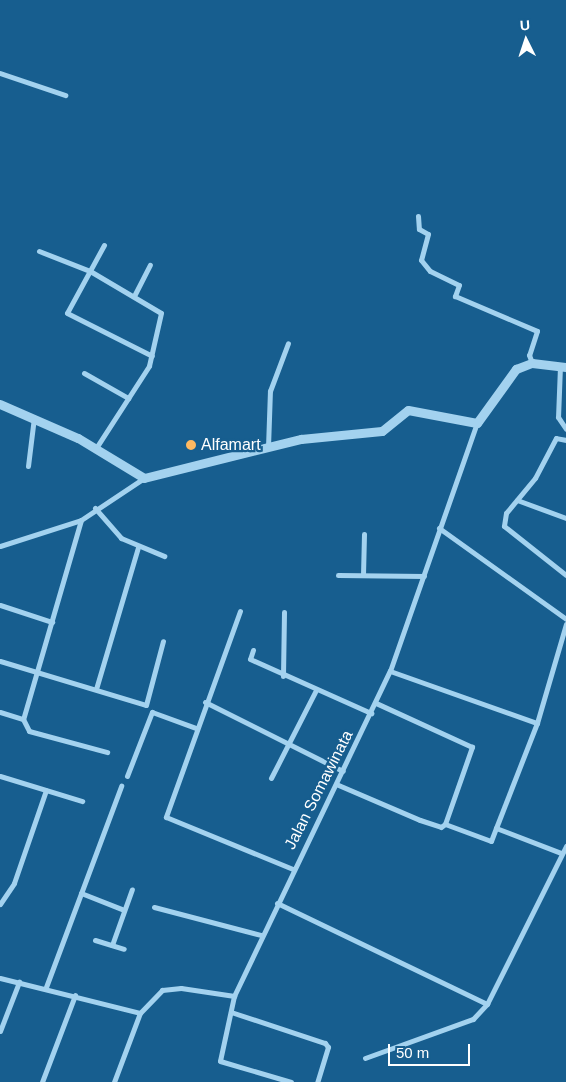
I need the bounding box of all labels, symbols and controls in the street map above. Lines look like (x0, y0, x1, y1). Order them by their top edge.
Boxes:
north arrow (501, 15, 551, 65)
text: U (519, 17, 531, 33)
place label: Alfamart (201, 435, 261, 455)
marker: Alfamart (185, 439, 197, 451)
street label: Jalan Somawinata (281, 727, 357, 853)
scale bar (391, 1034, 474, 1066)
text: 50 m (396, 1044, 429, 1061)

